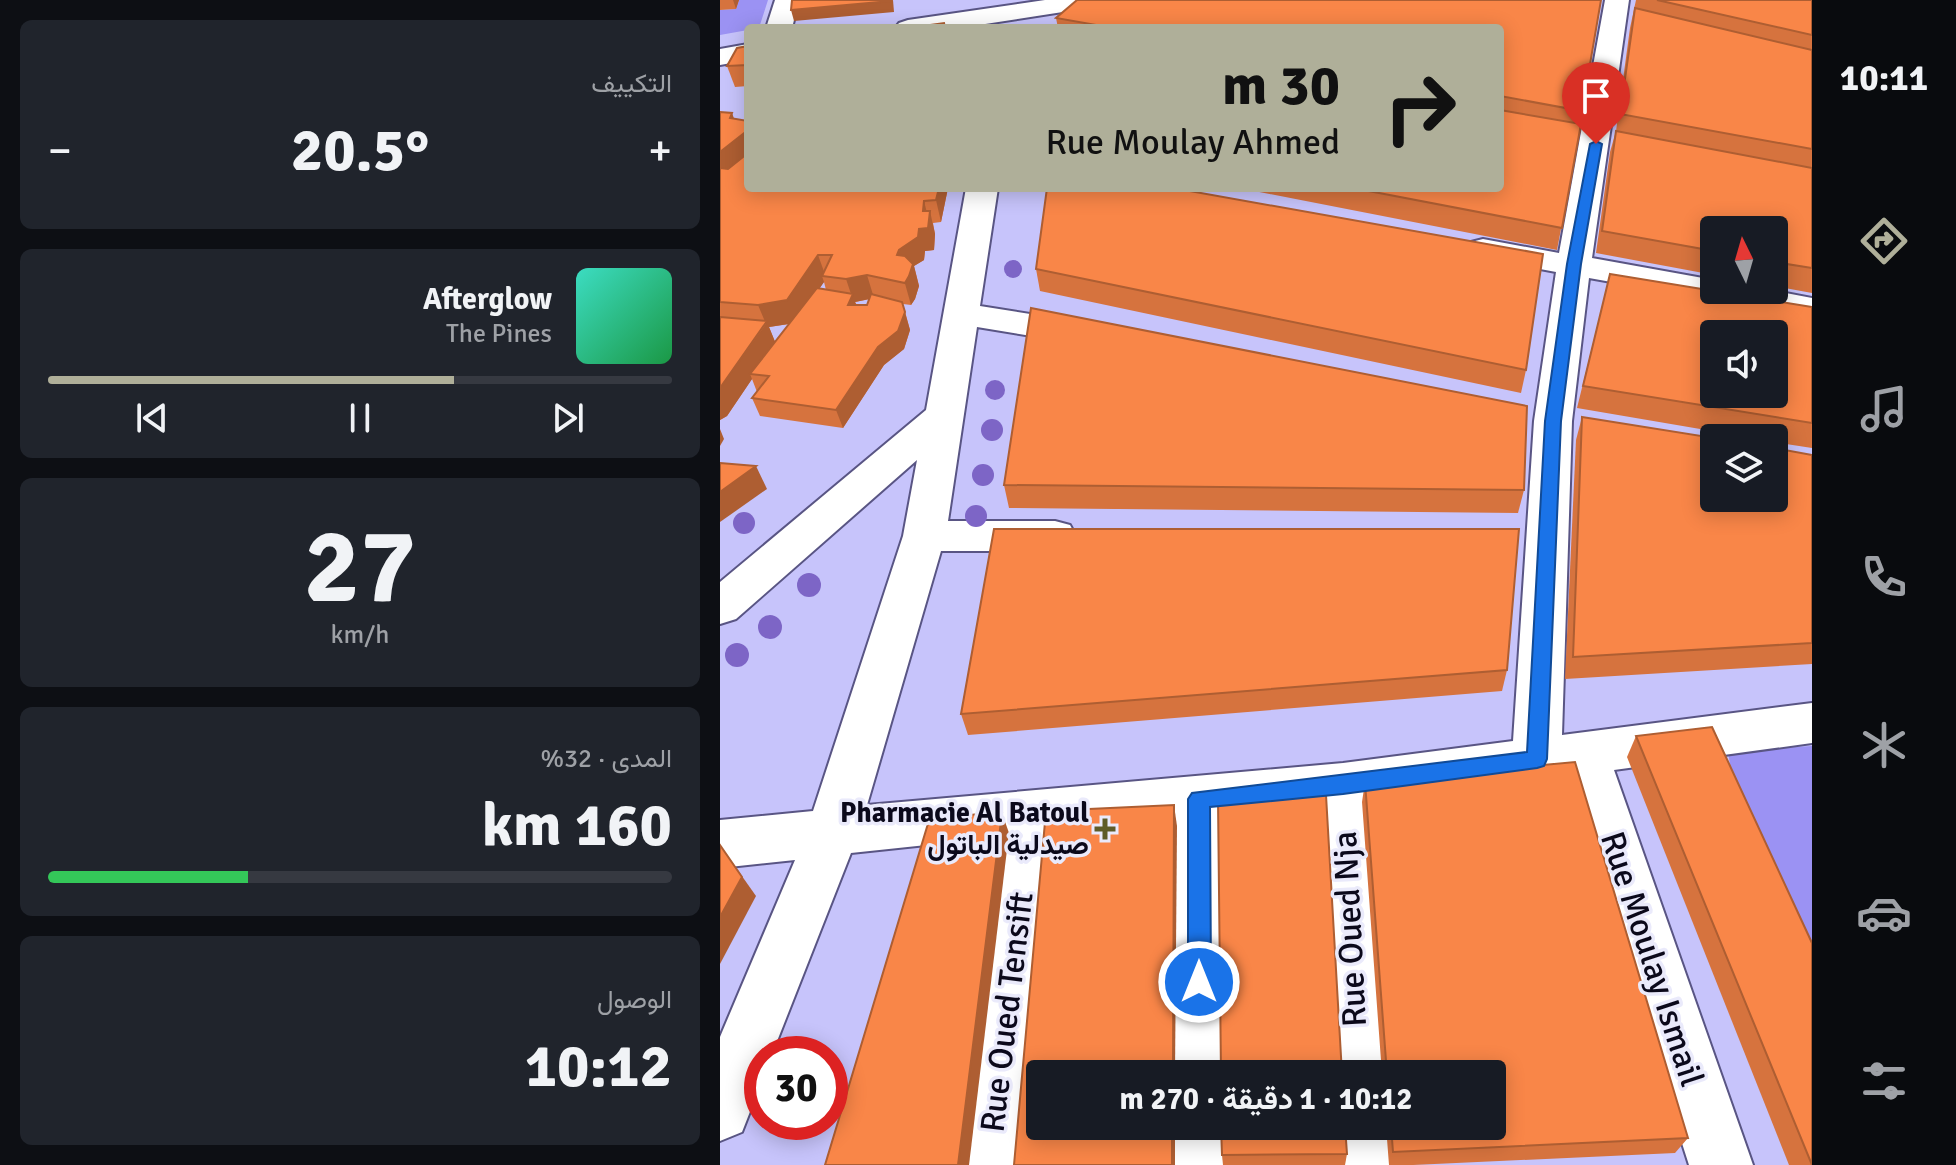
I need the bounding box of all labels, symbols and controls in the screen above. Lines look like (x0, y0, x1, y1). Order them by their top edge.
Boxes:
text: 30 m (1222, 51, 1340, 120)
icon: right (1368, 56, 1472, 160)
text: 10:11 (1840, 56, 1928, 101)
pin (1562, 62, 1630, 144)
text: التكييف (591, 68, 672, 100)
icon: arrive (1574, 74, 1618, 118)
text: 20.5° (291, 114, 429, 188)
text: Rue Moulay Ahmed (1046, 120, 1340, 165)
text: − (48, 124, 72, 178)
text: + (648, 124, 672, 178)
icon: directions (1856, 213, 1912, 269)
north arrow (1700, 216, 1788, 304)
map controls (1700, 216, 1788, 512)
text: Afterglow (423, 281, 552, 318)
text: The Pines (446, 318, 552, 350)
button: sound (1700, 320, 1788, 408)
icon: music (1856, 381, 1912, 437)
icon: previous (130, 396, 174, 440)
icon: pause (338, 396, 382, 440)
icon: next (546, 396, 590, 440)
button: layers (1700, 424, 1788, 512)
text: 27 (304, 503, 416, 631)
icon: phone (1856, 549, 1912, 605)
text: km/h (331, 619, 389, 651)
icon: climate (1856, 717, 1912, 773)
text: المدى · 32% (540, 743, 672, 775)
text: 160 km (482, 789, 672, 863)
place label: Pharmacie Al Batoul صيدلية الباتول (840, 796, 1089, 862)
marker: Pharmacie Al Batoul صيدلية الباتول (1096, 820, 1114, 838)
street label: Rue Moulay Ismail (1591, 826, 1713, 1092)
street label: Rue Oued Nja (1324, 830, 1376, 1028)
icon: car (1856, 885, 1912, 941)
street label: Rue Oued Tensift (971, 889, 1043, 1135)
position arrow (1157, 940, 1241, 1024)
text: الوصول (597, 984, 672, 1016)
text: 10:12 (525, 1030, 672, 1104)
speed limit sign: 30 (744, 1036, 848, 1140)
icon: filters (1856, 1053, 1912, 1109)
text: 10:12 · 1 دقيقة · 270 m (1120, 1081, 1412, 1118)

